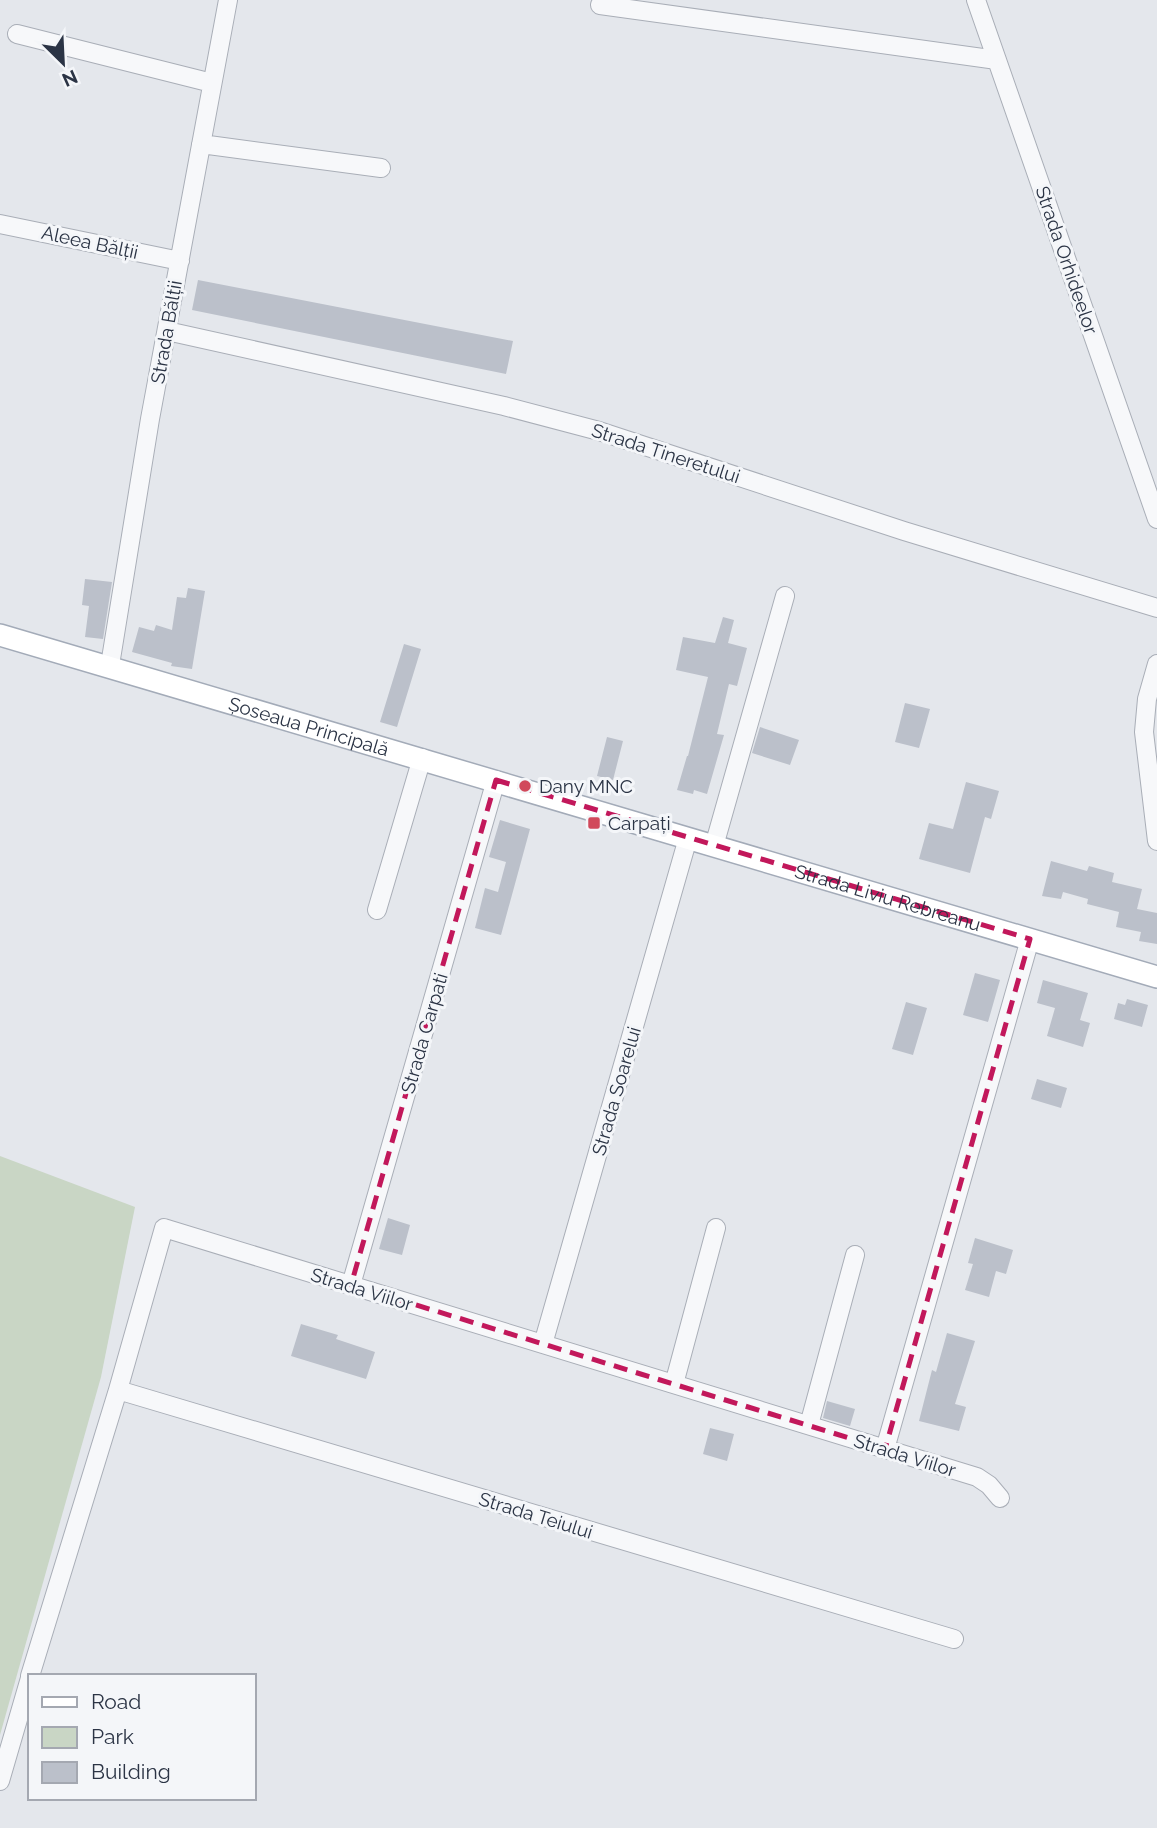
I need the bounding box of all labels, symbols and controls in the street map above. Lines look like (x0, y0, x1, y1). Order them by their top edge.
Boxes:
north arrow (28, 28, 98, 98)
text: N (59, 66, 81, 92)
street label: Strada Orhideelor (1031, 183, 1103, 337)
street label: Aleea Bălții (40, 221, 140, 263)
street label: Strada Bălții (146, 279, 186, 385)
street label: Strada Tineretului (589, 419, 743, 487)
street label: Șoseaua Principală (226, 692, 392, 760)
place label: Dany MNC (539, 775, 633, 797)
marker: Dany MNC (517, 778, 533, 794)
place label: Carpați (608, 812, 671, 834)
marker: Carpați (586, 815, 602, 831)
street label: Strada Liviu Rebreanu (792, 860, 984, 935)
street label: Strada Carpati (396, 970, 452, 1096)
street label: Strada Soarelui (587, 1024, 645, 1158)
street label: Strada Viilor (308, 1263, 416, 1315)
street label: Strada Viilor (851, 1429, 959, 1481)
street label: Strada Teiului (476, 1487, 596, 1543)
legend (28, 1674, 256, 1800)
text: Road (91, 1689, 141, 1714)
text: Park (91, 1724, 134, 1749)
text: Building (91, 1759, 171, 1784)

